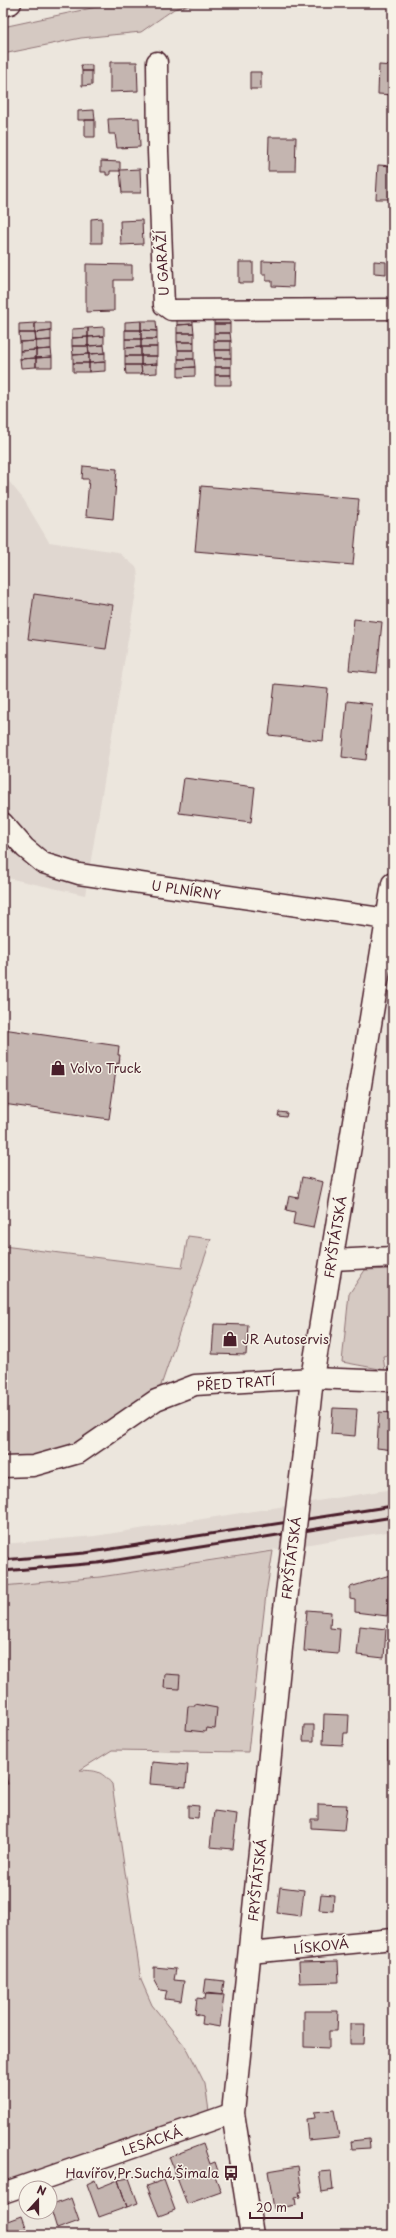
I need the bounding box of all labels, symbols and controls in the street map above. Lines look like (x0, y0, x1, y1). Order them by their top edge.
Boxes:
street label: U GARÁŽÍ (150, 229, 173, 296)
street label: U PLNÍRNY (150, 875, 222, 904)
place label: Volvo Truck (70, 1058, 141, 1077)
shop icon: Volvo Truck (49, 1059, 67, 1077)
street label: FRYŠTÁTSKÁ (319, 1194, 350, 1279)
place label: JR Autoservis (242, 1329, 329, 1348)
shop icon: JR Autoservis (221, 1330, 239, 1348)
street label: PŘED TRATÍ (196, 1370, 277, 1395)
street label: FRYŠTÁTSKÁ (276, 1515, 305, 1600)
street label: FRYŠTÁTSKÁ (243, 1837, 270, 1922)
street label: LÍSKOVÁ (292, 1933, 350, 1958)
street label: LESÁCKÁ (119, 2121, 185, 2160)
place label: Havířov,Pr.Suchá,Šimala (66, 2163, 220, 2182)
bus stop icon: Havířov,Pr.Suchá,Šimala (222, 2164, 240, 2182)
north arrow (18, 2180, 58, 2220)
text: N (35, 2181, 49, 2200)
scale bar (250, 2194, 302, 2220)
text: 20 m (256, 2198, 287, 2216)

